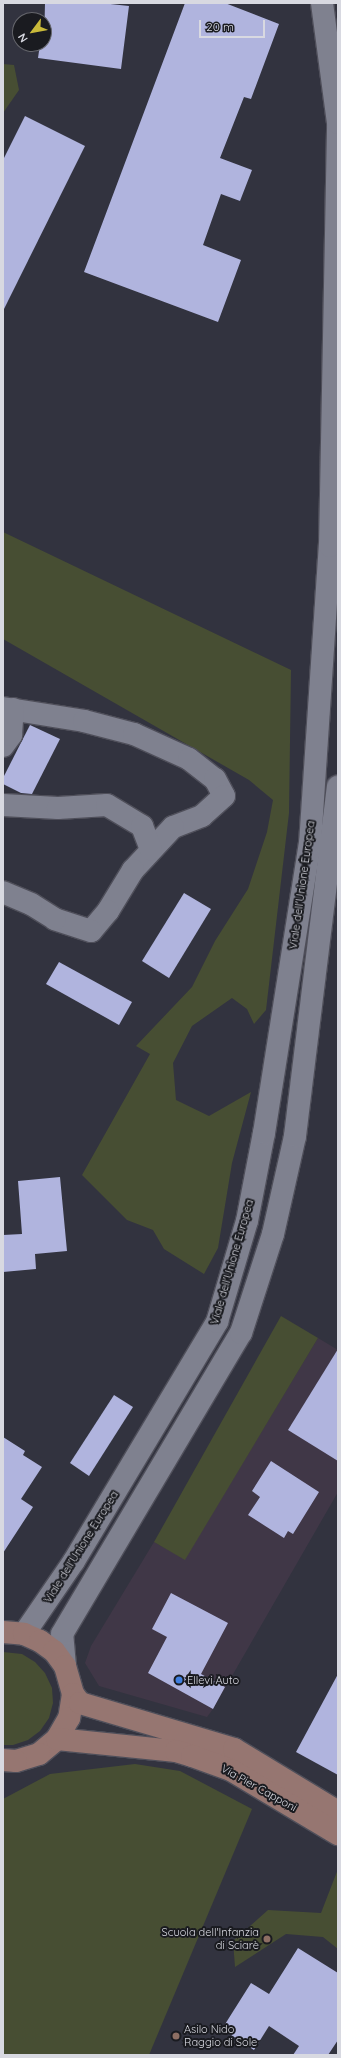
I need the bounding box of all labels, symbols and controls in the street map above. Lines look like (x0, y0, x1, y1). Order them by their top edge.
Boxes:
north arrow (12, 12, 52, 52)
scale bar (201, 12, 267, 38)
text: 20 m (206, 19, 234, 34)
text: N (15, 31, 31, 45)
street label: Viale dell'Unione Europea (286, 820, 318, 950)
street label: Viale dell'Unione Europea (208, 1198, 256, 1326)
street label: Viale dell'Unione Europea (41, 1489, 121, 1605)
place label: Ellevi Auto (187, 1673, 239, 1687)
marker: Ellevi Auto (174, 1675, 184, 1685)
street label: Via Pier Capponi (219, 1762, 299, 1814)
place label: Scuola dell'Infanzia di Sciarè (162, 1926, 259, 1952)
marker: Scuola dell'Infanzia di Sciarè (262, 1934, 272, 1944)
place label: Asilo Nido Raggio di Sole (184, 2023, 257, 2049)
marker: Asilo Nido Raggio di Sole (171, 2031, 181, 2041)

